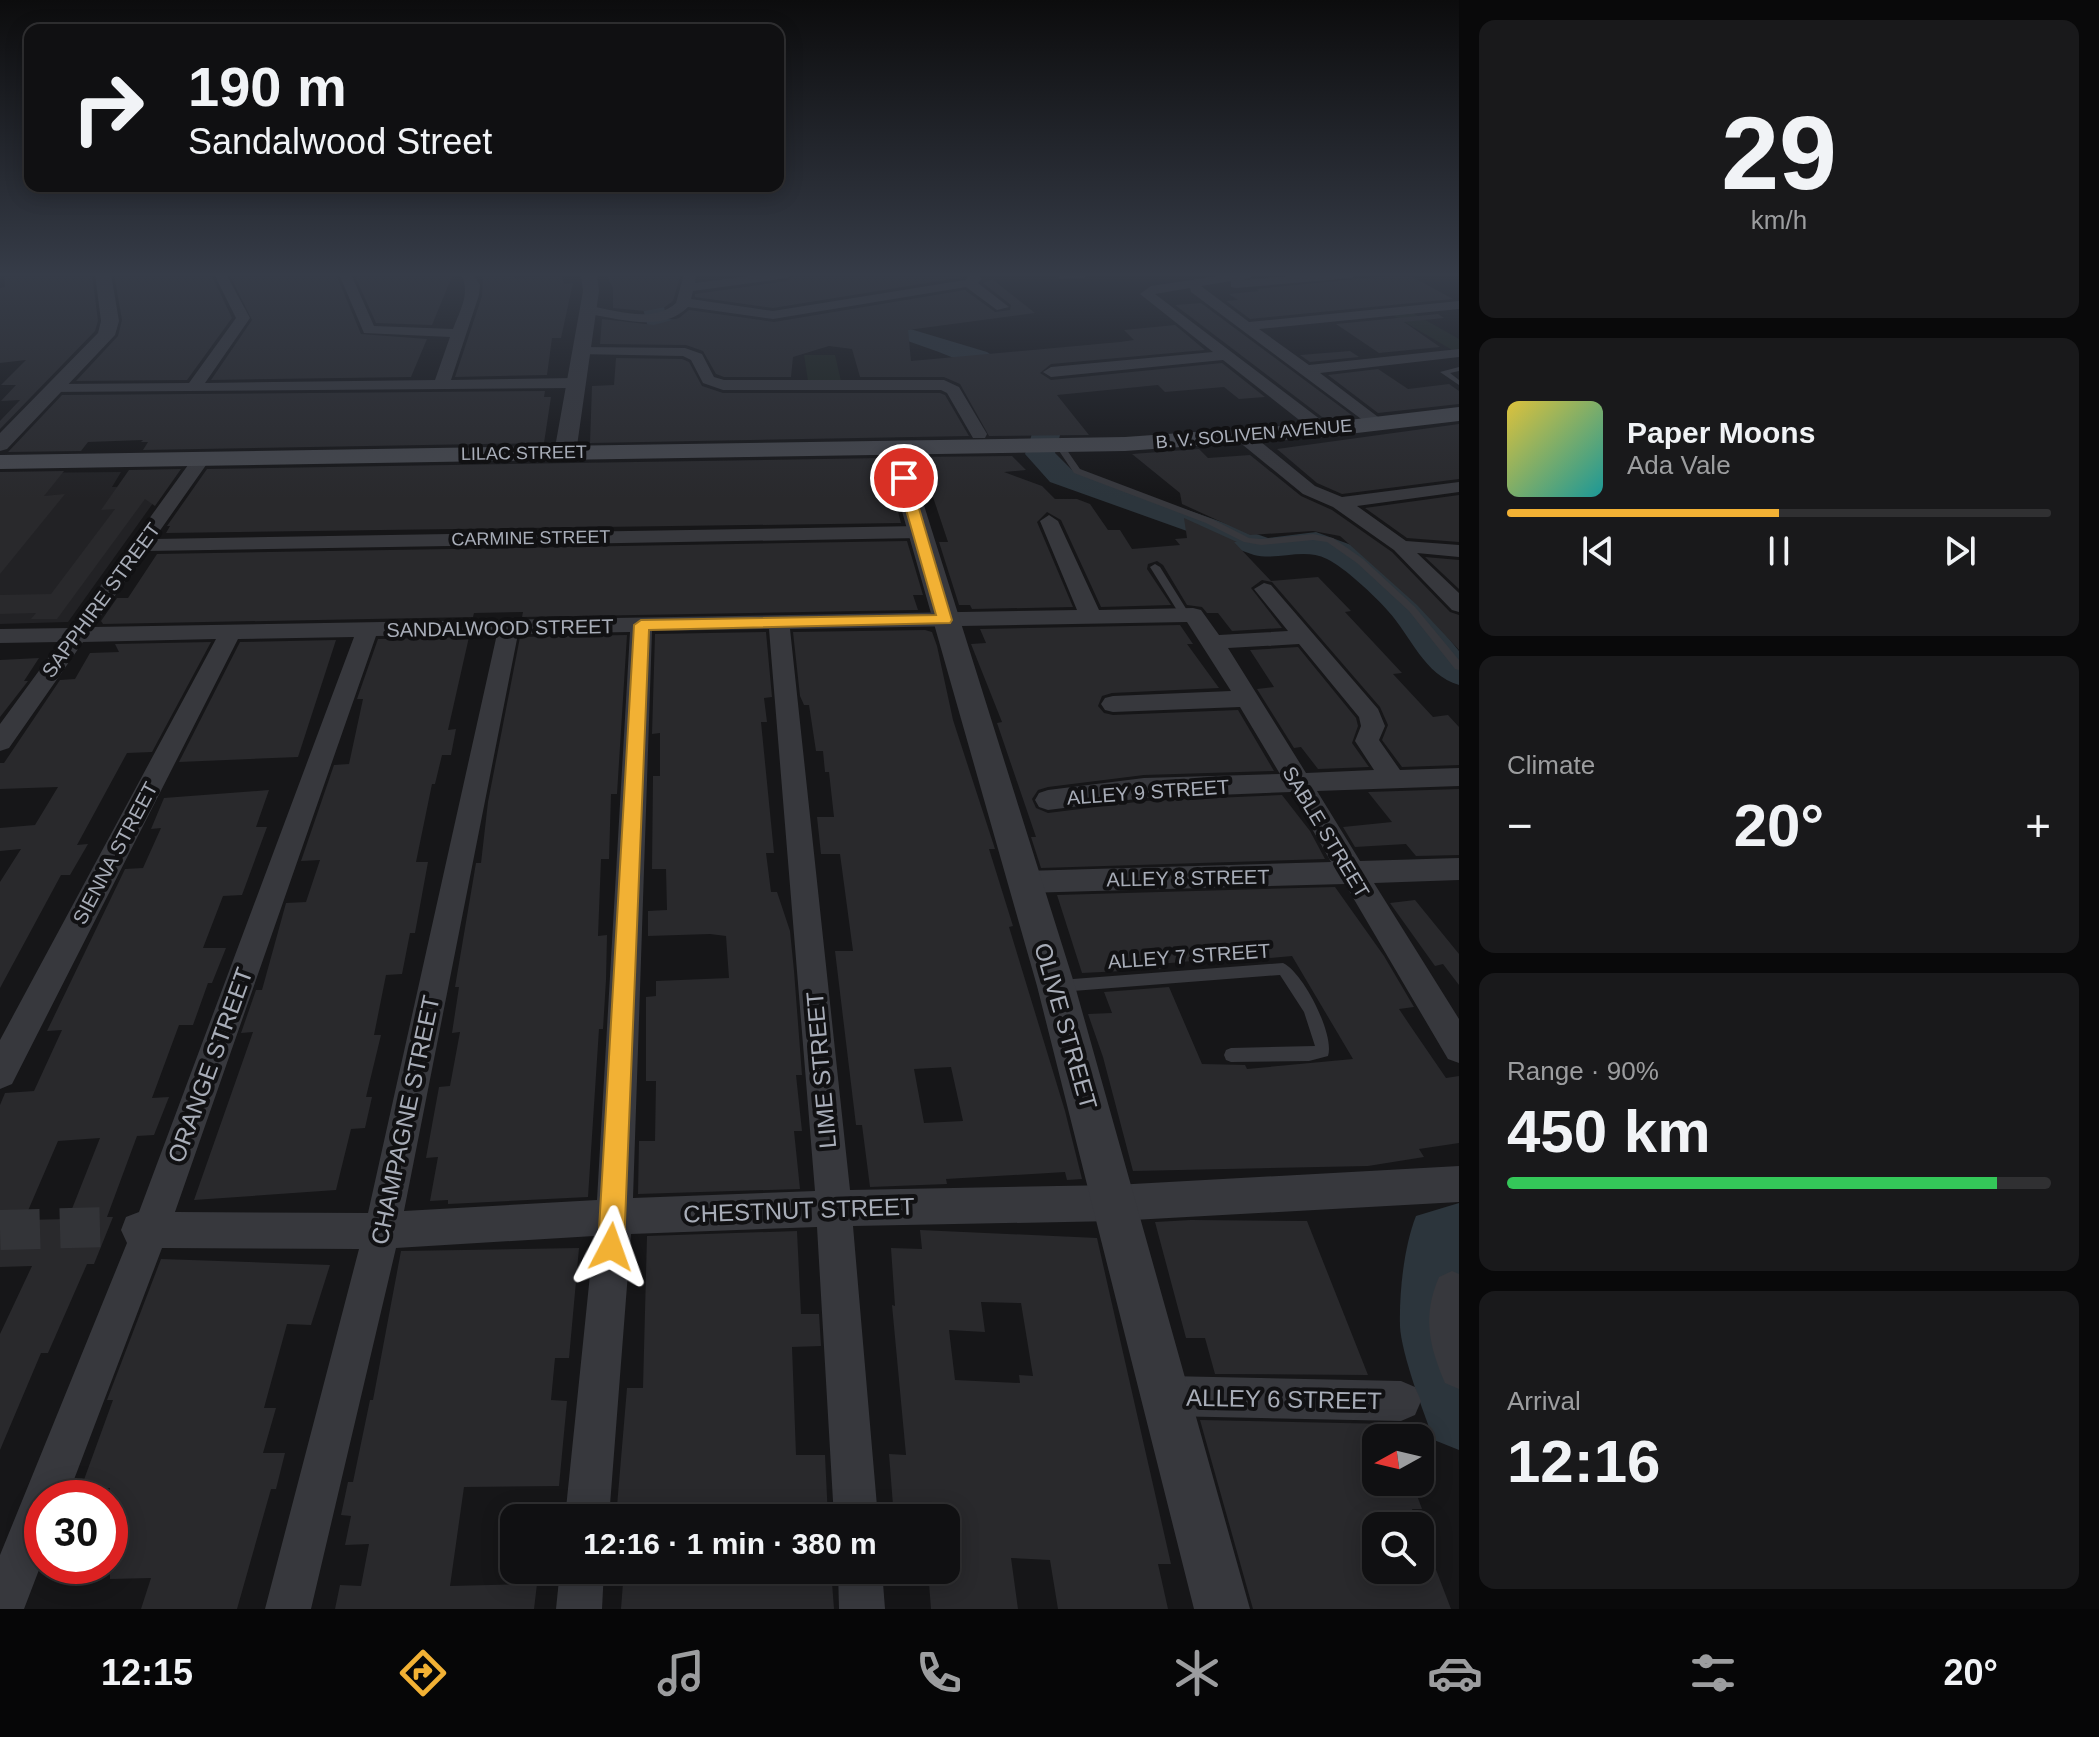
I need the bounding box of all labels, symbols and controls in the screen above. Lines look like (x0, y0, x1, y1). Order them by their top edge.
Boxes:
text: 190 m (188, 55, 347, 118)
icon: right (56, 56, 160, 160)
text: 29 (1721, 95, 1837, 211)
text: Sandalwood Street (188, 121, 492, 162)
text: km/h (1751, 205, 1807, 235)
street label: B. V. SOLIVEN AVENUE (1155, 415, 1353, 453)
text: Paper Moons (1627, 416, 1815, 449)
street label: LILAC STREET (461, 442, 587, 464)
pin (870, 444, 938, 512)
text: Ada Vale (1627, 450, 1731, 480)
icon: arrive (882, 456, 926, 500)
street label: SAPPHIRE STREET (38, 518, 164, 682)
street label: CARMINE STREET (451, 527, 611, 549)
icon: previous (1576, 529, 1620, 573)
icon: pause (1757, 529, 1801, 573)
icon: next (1938, 529, 1982, 573)
street label: SANDALWOOD STREET (386, 615, 614, 641)
text: Climate (1507, 750, 1595, 780)
street label: SABLE STREET (1278, 763, 1374, 901)
street label: ALLEY 9 STREET (1066, 775, 1230, 809)
street label: SIENNA STREET (68, 778, 162, 928)
text: 20° (1734, 792, 1824, 859)
text: − (1507, 801, 1533, 850)
text: + (2025, 801, 2051, 850)
street label: ALLEY 8 STREET (1106, 866, 1270, 890)
street label: ALLEY 7 STREET (1107, 939, 1271, 973)
street label: OLIVE STREET (1029, 940, 1103, 1113)
street label: ORANGE STREET (162, 964, 258, 1166)
street label: LIME STREET (801, 990, 841, 1150)
street label: CHAMPAGNE STREET (365, 993, 445, 1247)
text: Range · 90% (1507, 1056, 1659, 1086)
text: 450 km (1507, 1098, 1711, 1165)
street label: CHESTNUT STREET (683, 1192, 916, 1228)
position arrow (569, 1205, 653, 1289)
street label: ALLEY 6 STREET (1186, 1384, 1382, 1414)
text: Arrival (1507, 1386, 1581, 1416)
north arrow (1362, 1424, 1434, 1496)
map controls (1362, 1424, 1434, 1584)
text: 12:16 (1507, 1428, 1660, 1495)
speed limit sign: 30 (24, 1480, 128, 1584)
button: search (1362, 1512, 1434, 1584)
text: 12:16 · 1 min · 380 m (583, 1527, 877, 1560)
icon: directions (395, 1645, 451, 1701)
icon: music (653, 1645, 709, 1701)
icon: phone (911, 1645, 967, 1701)
icon: climate (1169, 1645, 1225, 1701)
icon: car (1427, 1645, 1483, 1701)
icon: filters (1685, 1645, 1741, 1701)
text: 12:15 (101, 1652, 193, 1693)
text: 20° (1943, 1652, 1998, 1693)

